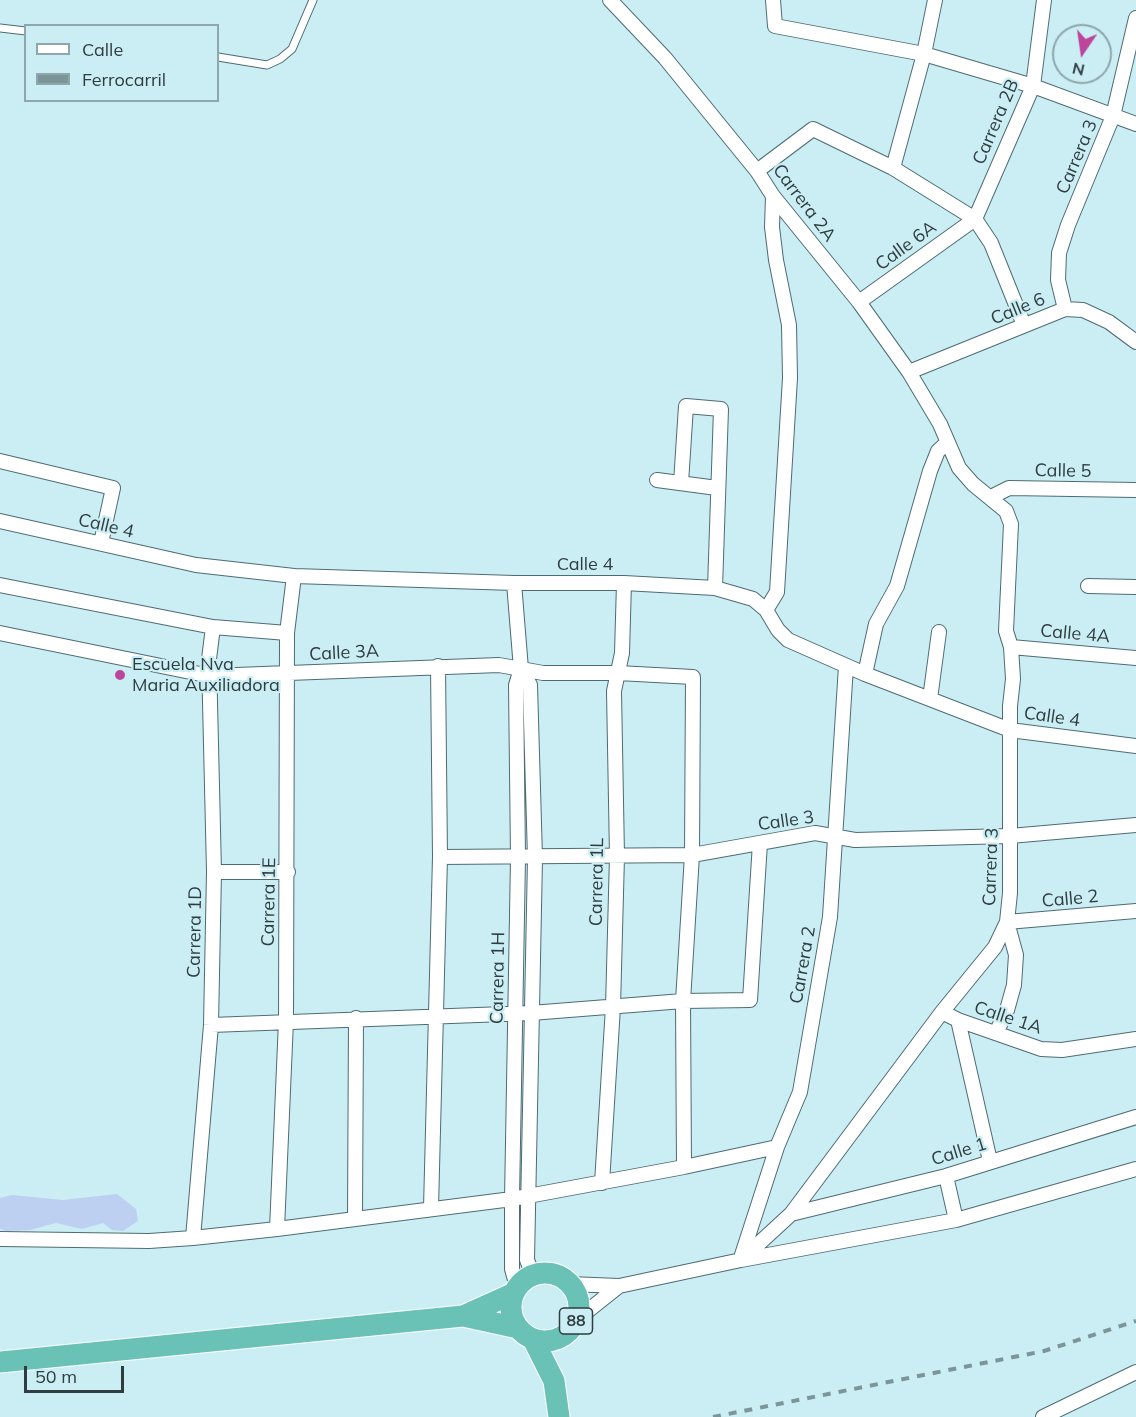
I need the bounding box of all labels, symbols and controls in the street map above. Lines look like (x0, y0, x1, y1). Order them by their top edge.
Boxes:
legend (24, 24, 219, 102)
north arrow (1052, 24, 1112, 84)
text: Calle (82, 38, 123, 61)
text: N (1070, 58, 1087, 81)
text: Ferrocarril (82, 68, 166, 91)
street label: Carrera 2B (968, 76, 1024, 168)
street label: Carrera 3 (1052, 117, 1102, 197)
street label: Carrera 2A (768, 160, 840, 246)
street label: Calle 6A (871, 217, 941, 275)
street label: Calle 6 (988, 288, 1048, 330)
street label: Calle 5 (1034, 460, 1092, 482)
street label: Calle 4 (76, 509, 136, 543)
street label: Calle 4 (557, 554, 613, 576)
street label: Calle 4A (1039, 620, 1111, 648)
street label: Calle 3A (309, 640, 379, 666)
place label: Escuela Nva Maria Auxiliadora (132, 654, 280, 696)
marker: Escuela Nva Maria Auxiliadora (113, 668, 127, 682)
street label: Calle 4 (1022, 702, 1082, 732)
street label: Calle 3 (756, 806, 816, 836)
street label: Carrera 3 (979, 827, 1003, 907)
street label: Carrera 1L (585, 838, 609, 926)
street label: Carrera 1E (257, 857, 281, 947)
street label: Carrera 1D (183, 886, 207, 978)
street label: Calle 2 (1041, 886, 1099, 912)
street label: Carrera 2 (786, 925, 820, 1005)
street label: Carrera 1H (486, 932, 510, 1024)
street label: Calle 1A (971, 997, 1045, 1039)
street label: Calle 1 (929, 1133, 989, 1171)
road number: 88 (560, 1308, 592, 1334)
scale bar (27, 1354, 128, 1392)
text: 50 m (35, 1365, 77, 1388)

